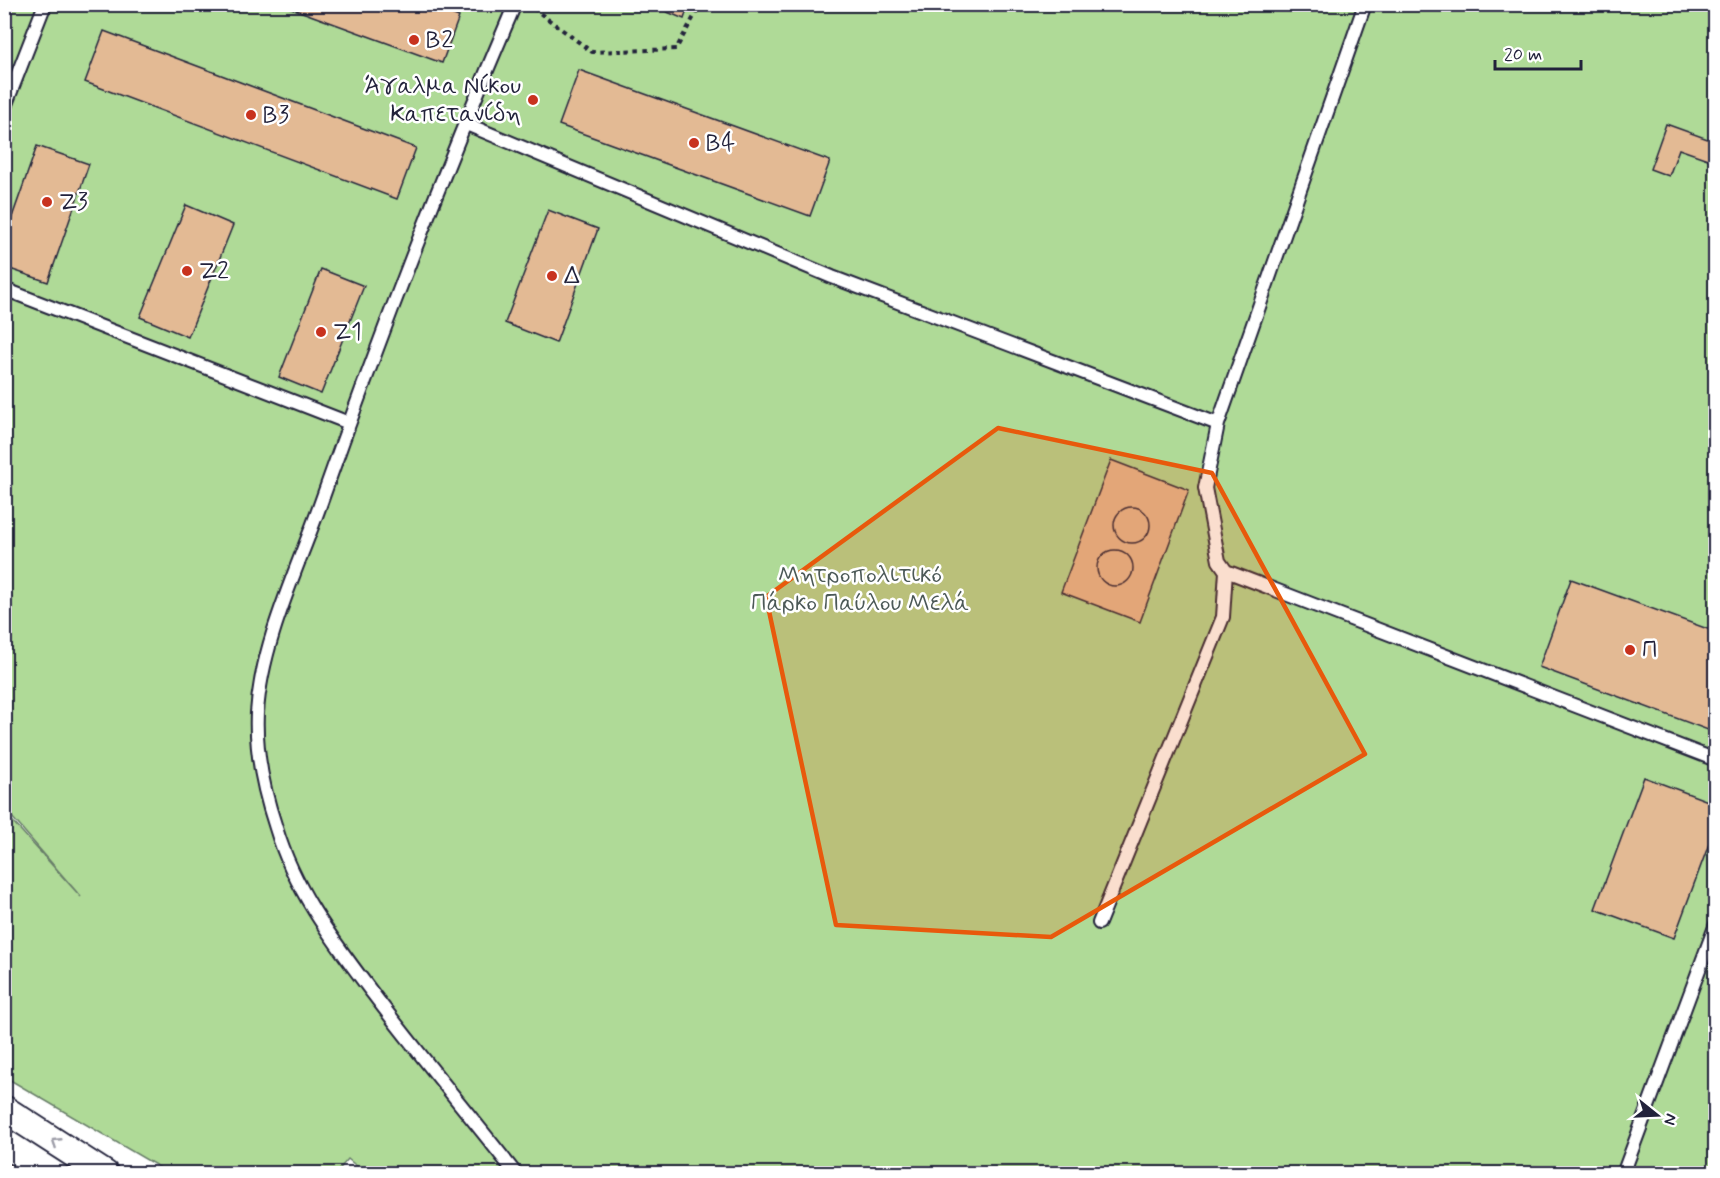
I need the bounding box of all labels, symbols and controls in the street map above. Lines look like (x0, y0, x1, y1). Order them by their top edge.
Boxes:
place label: Β2 (426, 25, 453, 56)
marker: Β2 (407, 33, 421, 47)
scale bar (1495, 33, 1580, 71)
text: 20 m (1504, 43, 1542, 67)
place label: Άγαλμα Νίκου Καπετανίδη (365, 71, 521, 130)
marker: Άγαλμα Νίκου Καπετανίδη (526, 93, 540, 107)
place label: Β3 (263, 100, 289, 131)
marker: Β3 (244, 108, 258, 122)
place label: Β4 (706, 128, 735, 159)
marker: Β4 (687, 136, 701, 150)
place label: Ζ3 (59, 187, 88, 218)
marker: Ζ3 (40, 195, 54, 209)
place label: Ζ2 (199, 256, 229, 287)
place label: Δ (564, 261, 581, 292)
marker: Ζ2 (180, 264, 194, 278)
marker: Δ (545, 269, 559, 283)
place label: Ζ1 (333, 317, 362, 348)
marker: Ζ1 (314, 325, 328, 339)
park label: Μητροπολιτικό Πάρκο Παύλου Μελά (751, 560, 969, 619)
place label: Π (1642, 635, 1658, 666)
marker: Π (1623, 643, 1637, 657)
north arrow (1627, 1085, 1687, 1145)
text: N (1658, 1111, 1681, 1127)
one-way arrow (51, 1138, 62, 1149)

